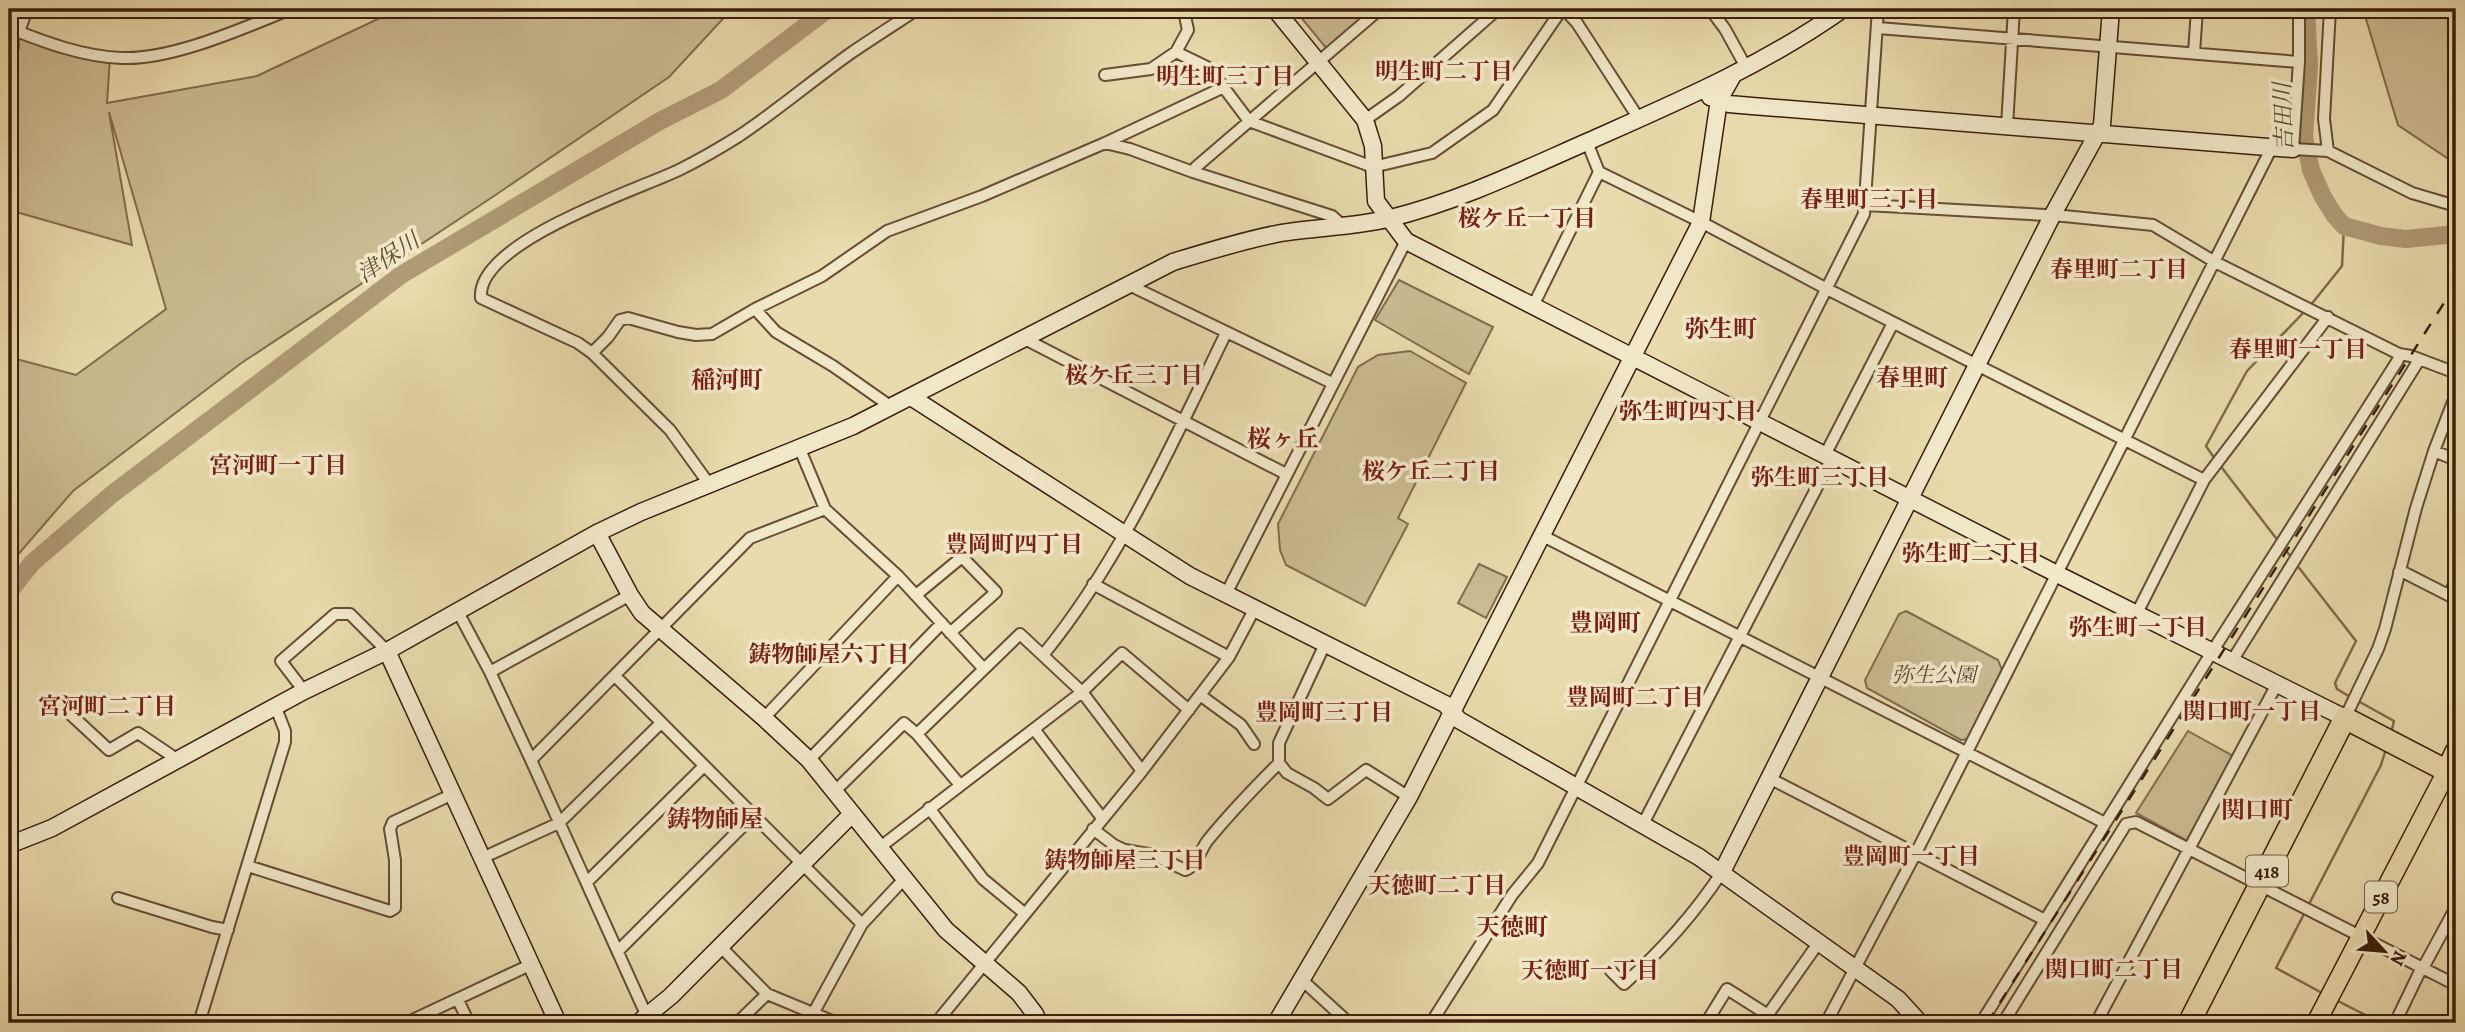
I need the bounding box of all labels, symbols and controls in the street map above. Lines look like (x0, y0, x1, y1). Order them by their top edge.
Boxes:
district label: 明生町二丁目 (1375, 56, 1513, 87)
district label: 明生町三丁目 (1156, 61, 1294, 92)
water label: 吉田川 (2267, 79, 2300, 152)
district label: 春里町三丁目 (1800, 184, 1938, 215)
district label: 桜ケ丘一丁目 (1458, 203, 1596, 234)
water label: 津保川 (351, 224, 428, 290)
district label: 春里町二丁目 (2050, 254, 2188, 285)
district label: 弥生町 (1685, 313, 1757, 345)
district label: 春里町一丁目 (2229, 334, 2367, 365)
district label: 桜ケ丘三丁目 (1065, 360, 1203, 391)
district label: 春里町 (1876, 362, 1948, 394)
district label: 稲河町 (691, 364, 763, 396)
district label: 弥生町四丁目 (1619, 396, 1757, 427)
district label: 桜ヶ丘 (1247, 423, 1319, 455)
district label: 宮河町一丁目 (209, 450, 347, 481)
district label: 桜ケ丘二丁目 (1362, 456, 1500, 487)
district label: 弥生町三丁目 (1751, 462, 1889, 493)
district label: 豊岡町四丁目 (945, 529, 1083, 560)
district label: 弥生町二丁目 (1902, 538, 2040, 569)
district label: 豊岡町 (1569, 607, 1641, 639)
district label: 弥生町一丁目 (2069, 612, 2207, 643)
district label: 鋳物師屋六丁目 (749, 639, 910, 670)
park label: 弥生公園 (1892, 661, 1979, 689)
district label: 豊岡町二丁目 (1566, 682, 1704, 713)
district label: 宮河町二丁目 (38, 691, 176, 722)
district label: 関口町一丁目 (2183, 696, 2321, 727)
district label: 豊岡町三丁目 (1255, 697, 1393, 728)
district label: 関口町 (2221, 794, 2293, 826)
district label: 鋳物師屋 (667, 803, 763, 835)
district label: 豊岡町一丁目 (1842, 841, 1980, 872)
district label: 鋳物師屋三丁目 (1045, 845, 1206, 876)
road number: 418 (2246, 856, 2288, 886)
district label: 天徳町二丁目 (1368, 870, 1506, 901)
road number: 58 (2365, 882, 2397, 912)
district label: 天徳町 (1476, 911, 1548, 943)
north arrow (2350, 916, 2420, 986)
text: N (2384, 946, 2413, 970)
district label: 関口町二丁目 (2045, 954, 2183, 985)
district label: 天徳町一丁目 (1521, 955, 1659, 986)

